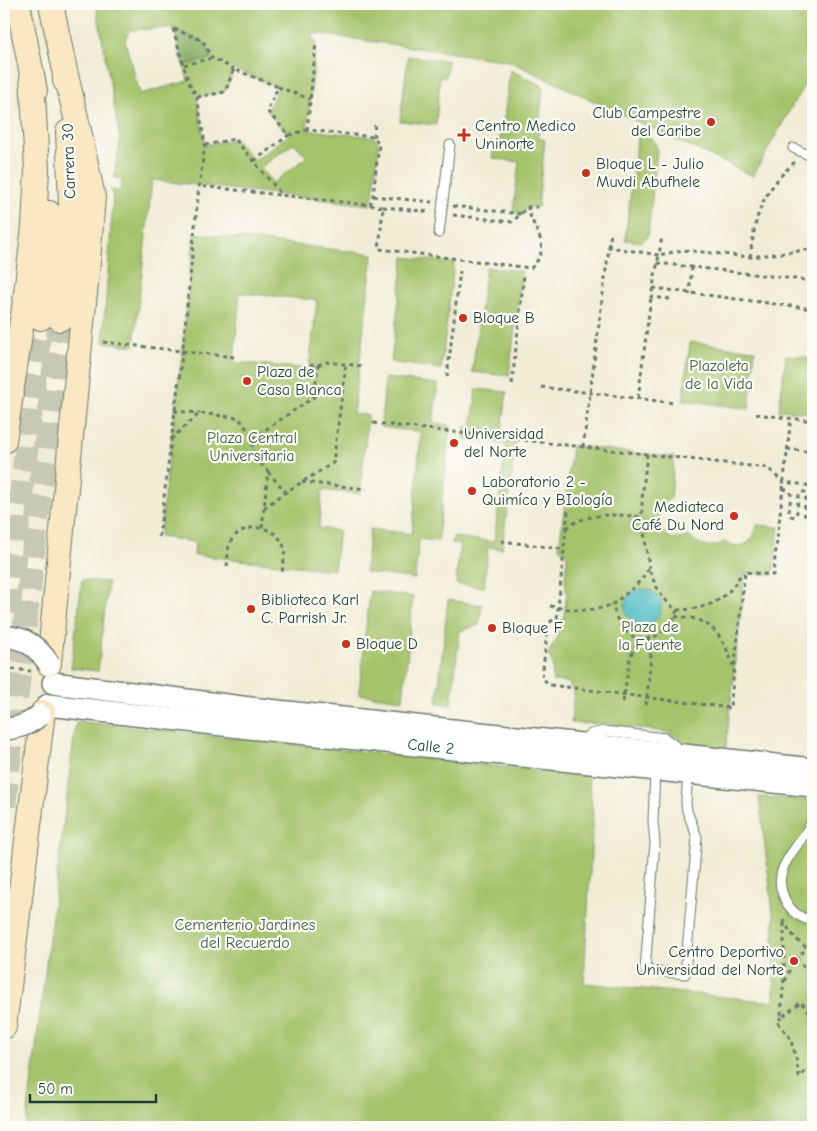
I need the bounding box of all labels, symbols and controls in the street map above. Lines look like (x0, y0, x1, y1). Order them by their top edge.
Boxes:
place label: Club Campestre del Caribe (592, 104, 701, 140)
marker: Club Campestre del Caribe (705, 116, 717, 128)
place label: Centro Medico Uninorte (475, 117, 576, 153)
street label: Carrera 30 (59, 123, 79, 199)
marker: Centro Medico Uninorte (457, 128, 471, 142)
place label: Bloque L - Julio Muvdi Abufhele (596, 155, 704, 191)
marker: Bloque L - Julio Muvdi Abufhele (580, 167, 592, 179)
place label: Bloque B (473, 309, 535, 327)
marker: Bloque B (457, 312, 469, 324)
park label: Plazoleta de la Vida (685, 357, 753, 393)
place label: Plaza de Casa Blanca (257, 363, 342, 399)
marker: Plaza de Casa Blanca (241, 375, 253, 387)
place label: Universidad del Norte (464, 425, 544, 461)
park label: Plaza Central Universitaria (207, 429, 297, 465)
marker: Universidad del Norte (448, 437, 460, 449)
place label: Laboratorio 2 - Quimíca y BIología (482, 473, 613, 509)
marker: Laboratorio 2 - Quimíca y BIología (466, 485, 478, 497)
place label: Mediateca Café Du Nord (632, 498, 724, 534)
marker: Mediateca Café Du Nord (728, 510, 740, 522)
place label: Biblioteca Karl C. Parrish Jr. (261, 591, 359, 627)
marker: Biblioteca Karl C. Parrish Jr. (245, 603, 257, 615)
park label: Plaza de la Fuente (618, 618, 682, 654)
place label: Bloque F (502, 619, 564, 637)
marker: Bloque F (486, 622, 498, 634)
place label: Bloque D (356, 635, 418, 653)
marker: Bloque D (340, 638, 352, 650)
street label: Calle 2 (406, 735, 455, 758)
park label: Cementerio Jardines del Recuerdo (175, 916, 316, 952)
place label: Centro Deportivo Universidad del Norte (636, 943, 784, 979)
marker: Centro Deportivo Universidad del Norte (788, 955, 800, 967)
scale bar (30, 1071, 156, 1103)
text: 50 m (38, 1080, 73, 1098)

